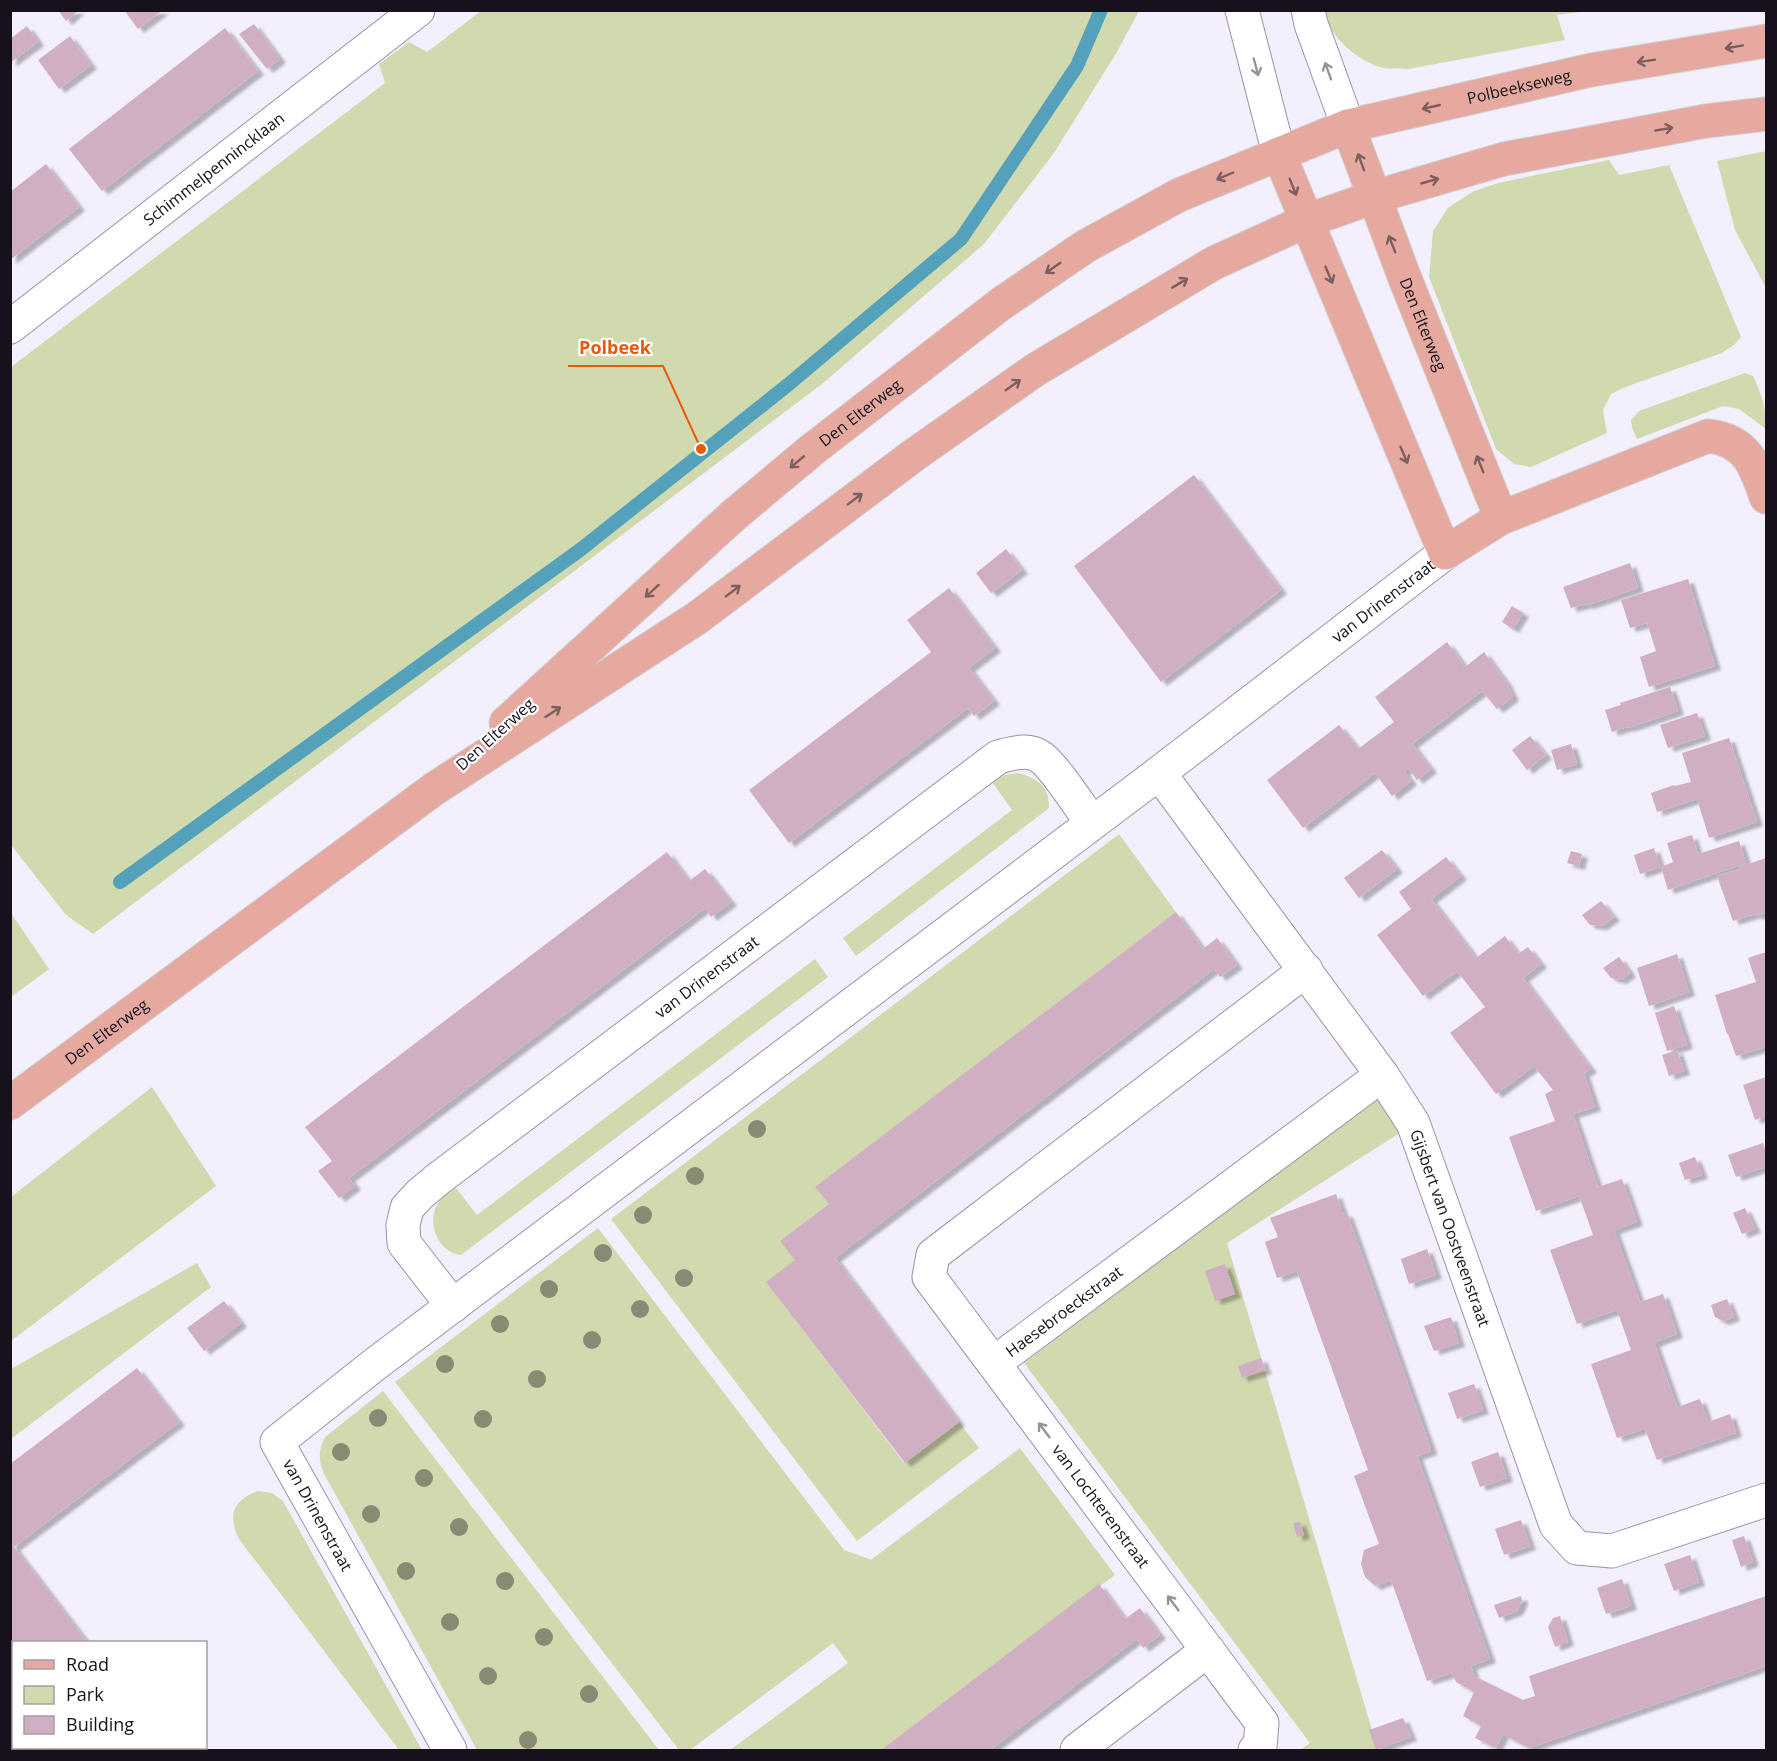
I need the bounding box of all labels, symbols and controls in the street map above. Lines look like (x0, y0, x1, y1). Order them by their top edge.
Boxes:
one-way arrow (1725, 42, 1745, 53)
one-way arrow (1637, 56, 1657, 67)
one-way arrow (1251, 57, 1262, 76)
one-way arrow (1322, 63, 1333, 81)
street label: Polbeekseweg (1465, 64, 1574, 109)
one-way arrow (1422, 101, 1441, 113)
street label: Schimmelpennincklaan (139, 107, 289, 230)
one-way arrow (1654, 123, 1674, 134)
one-way arrow (1355, 153, 1366, 172)
one-way arrow (1216, 171, 1235, 182)
one-way arrow (1420, 175, 1439, 186)
one-way arrow (1288, 178, 1299, 196)
one-way arrow (1385, 235, 1396, 254)
one-way arrow (1046, 262, 1062, 274)
one-way arrow (1324, 265, 1335, 283)
street label: Den Elterweg (1395, 274, 1452, 374)
one-way arrow (1171, 277, 1188, 289)
callout: Polbeek (568, 330, 663, 366)
text: Polbeek (579, 335, 652, 359)
street label: Den Elterweg (814, 374, 906, 452)
one-way arrow (1005, 379, 1021, 391)
one-way arrow (1399, 445, 1410, 463)
one-way arrow (789, 455, 805, 468)
one-way arrow (1474, 455, 1485, 474)
one-way arrow (847, 493, 863, 505)
street label: van Drinenstraat (1327, 554, 1440, 647)
one-way arrow (644, 584, 659, 598)
one-way arrow (724, 585, 740, 598)
street label: Den Elterweg (451, 693, 539, 775)
one-way arrow (545, 705, 562, 718)
street label: van Drinenstraat (650, 930, 763, 1023)
street label: Den Elterweg (60, 993, 153, 1070)
street label: Gijsbert van Oostveenstraat (1405, 1126, 1496, 1330)
street label: Haesebroeckstraat (1001, 1260, 1127, 1362)
one-way arrow (1037, 1423, 1050, 1439)
street label: van Lochterenstraat (1047, 1440, 1155, 1573)
street label: van Drinenstraat (278, 1455, 358, 1575)
one-way arrow (1167, 1596, 1179, 1612)
legend (12, 1641, 207, 1749)
text: Road (66, 1652, 109, 1676)
text: Park (66, 1682, 104, 1706)
text: Building (66, 1712, 134, 1736)

